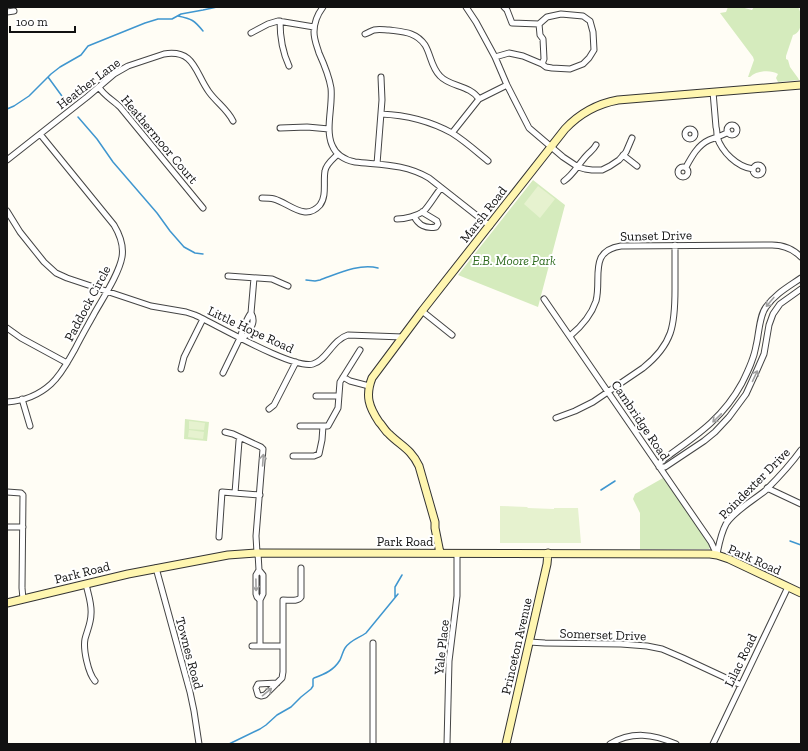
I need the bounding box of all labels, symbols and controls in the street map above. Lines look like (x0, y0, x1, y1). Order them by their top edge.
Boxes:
scale bar (10, 8, 75, 34)
text: 100 m (16, 15, 48, 29)
street label: Heather Lane (54, 55, 123, 112)
street label: Heathermoor Court (118, 92, 201, 187)
street label: Marsh Road (457, 183, 510, 245)
street label: Sunset Drive (620, 227, 692, 244)
park label: E.B. Moore Park (472, 253, 556, 268)
street label: Paddock Circle (61, 263, 114, 344)
one-way arrow (766, 297, 775, 307)
street label: Little Hope Road (205, 303, 296, 356)
one-way arrow (752, 370, 759, 382)
street label: Cambridge Road (608, 377, 673, 463)
one-way arrow (712, 413, 722, 423)
street label: Poindexter Drive (716, 445, 793, 522)
one-way arrow (259, 454, 266, 467)
street label: Park Road (377, 534, 433, 549)
street label: Park Road (726, 541, 784, 578)
street label: Park Road (53, 558, 111, 587)
one-way arrow (252, 578, 260, 591)
street label: Princeton Avenue (498, 596, 535, 696)
street label: Townes Road (173, 616, 206, 691)
street label: Yale Place (431, 619, 452, 676)
street label: Somerset Drive (559, 625, 647, 644)
street label: Lilac Road (721, 631, 760, 689)
one-way arrow (262, 687, 272, 696)

